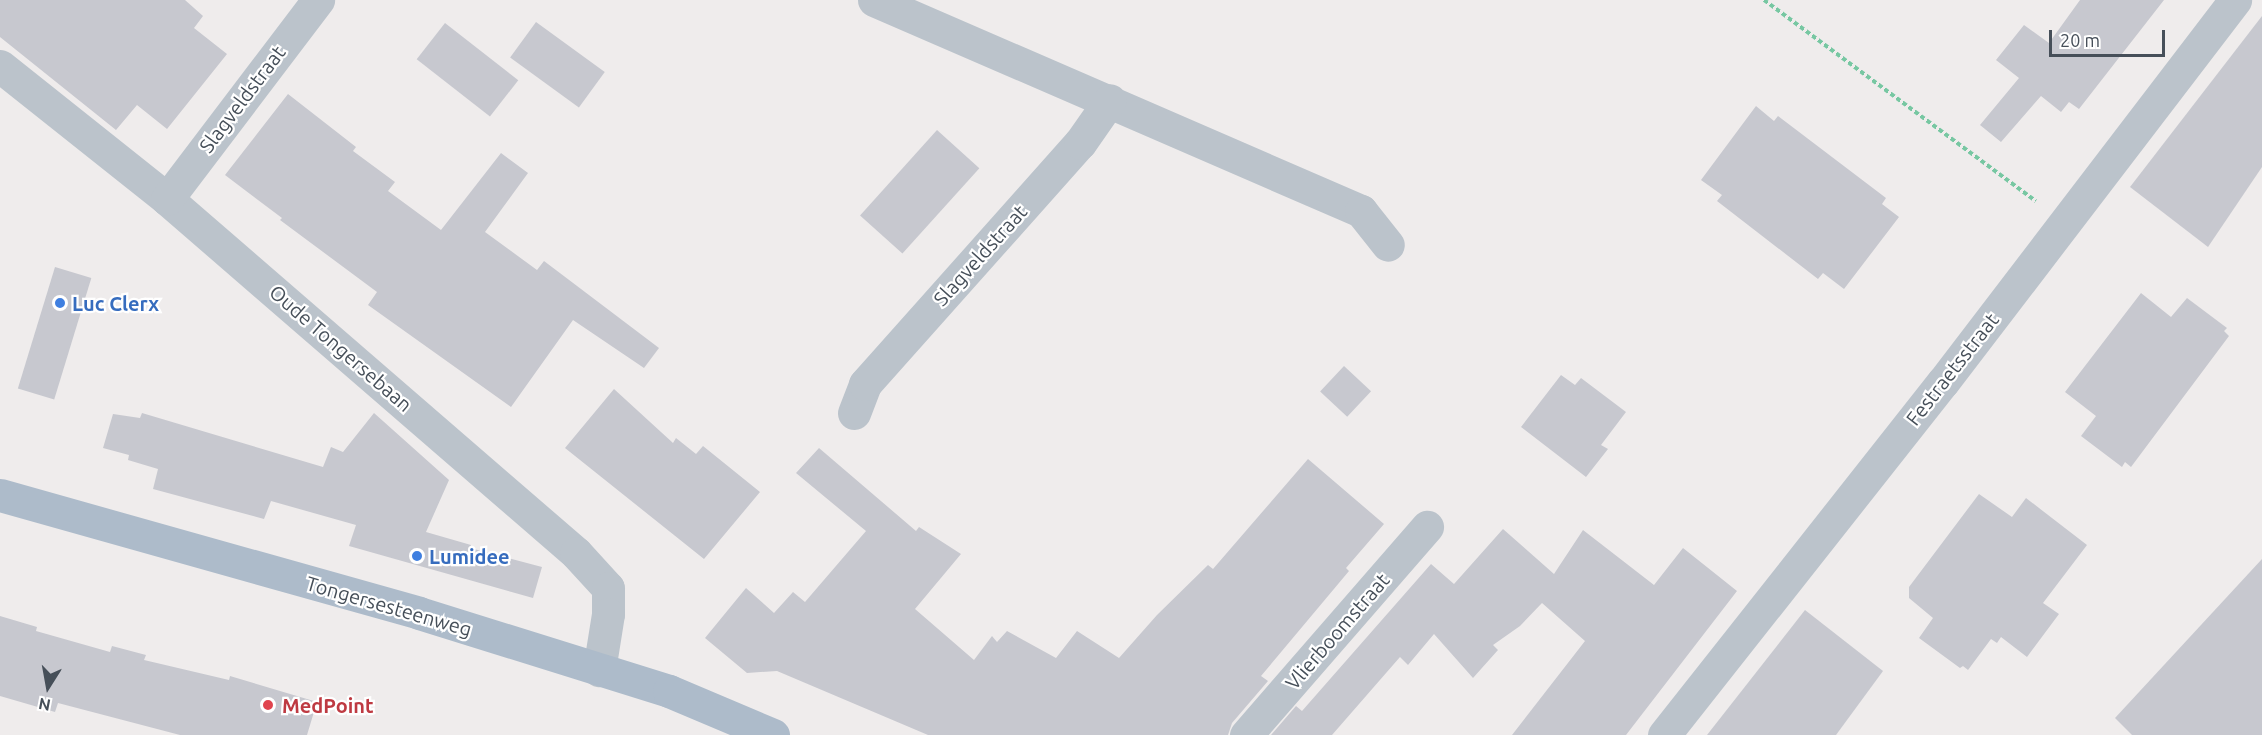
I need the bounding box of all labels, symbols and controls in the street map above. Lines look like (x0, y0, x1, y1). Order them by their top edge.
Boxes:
scale bar (2052, 18, 2168, 56)
text: 20 m (2060, 30, 2100, 50)
street label: Slagveldstraat (194, 41, 290, 157)
street label: Slagveldstraat (928, 200, 1032, 310)
street label: Oude Tongersebaan (265, 280, 417, 416)
place label: Luc Clerx (72, 291, 159, 315)
marker: Luc Clerx (53, 296, 67, 310)
street label: Festraetsstraat (1901, 308, 2003, 430)
place label: Lumidee (429, 544, 510, 568)
marker: Lumidee (410, 549, 424, 563)
street label: Vlierboomstraat (1280, 568, 1394, 694)
street label: Tongersesteenweg (303, 571, 475, 641)
north arrow (18, 657, 78, 717)
place label: MedPoint (282, 693, 374, 717)
text: N (37, 695, 52, 715)
marker: MedPoint (259, 696, 277, 714)

